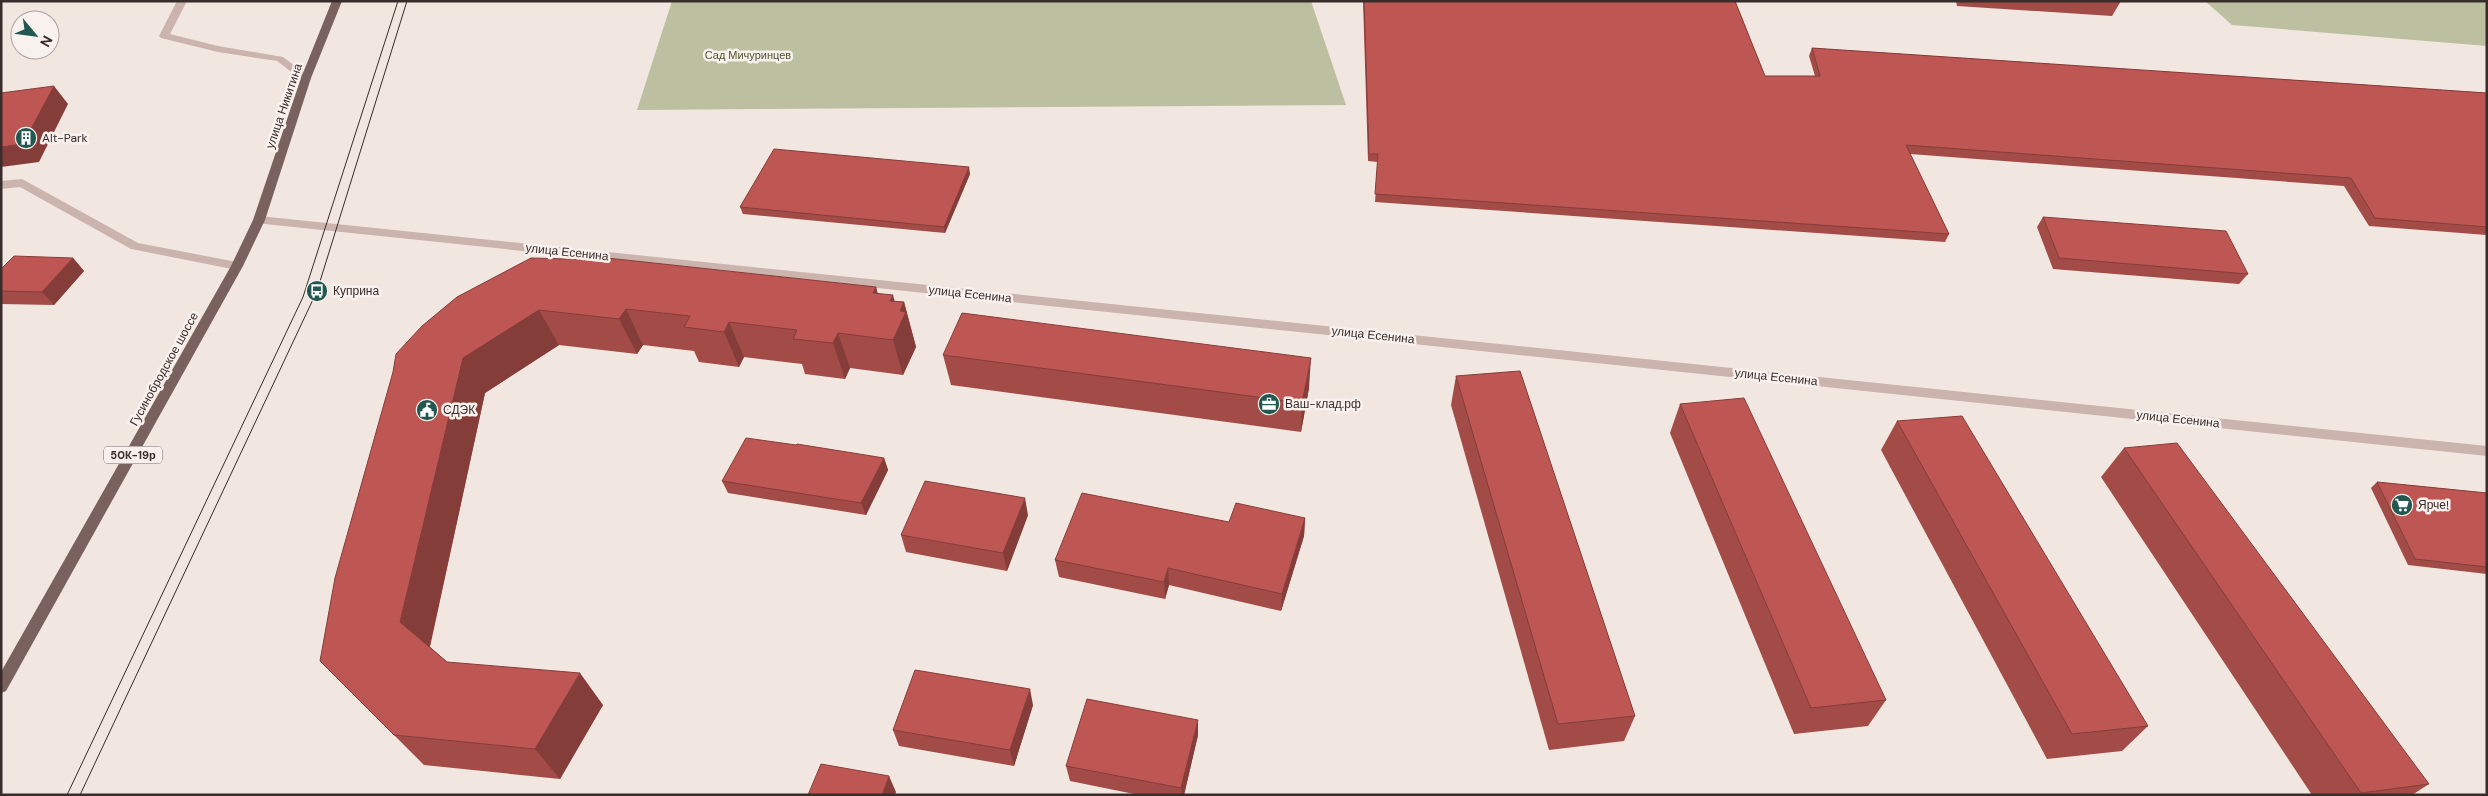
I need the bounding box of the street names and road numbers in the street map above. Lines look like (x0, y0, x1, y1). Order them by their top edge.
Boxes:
street label: улица Никитина (262, 61, 306, 151)
street label: улица Есенина (525, 240, 610, 264)
street label: улица Есенина (928, 282, 1013, 306)
street label: Гусинобродское шоссе (126, 309, 202, 429)
street label: улица Есенина (1331, 323, 1416, 347)
street label: улица Есенина (1734, 365, 1819, 389)
street label: улица Есенина (2136, 407, 2221, 431)
road number: 50К-19р (104, 446, 162, 464)

